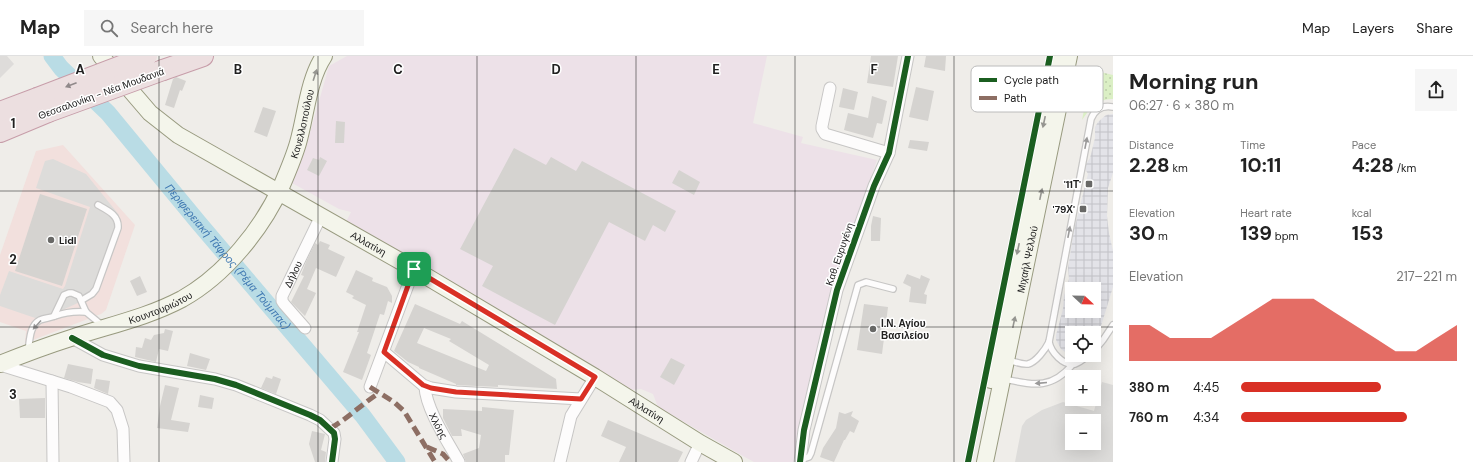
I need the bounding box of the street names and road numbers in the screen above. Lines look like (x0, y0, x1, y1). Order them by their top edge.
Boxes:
street label: Θεσσαλονίκη - Νέα Μουδανιά (36, 65, 166, 122)
street label: Κανελλοπούλου (287, 88, 317, 160)
street label: Καθ. Ευρυγένη (823, 221, 856, 287)
street label: Μιχαήλ Ψελλού (1014, 225, 1041, 294)
street label: Αλλατίνη (348, 228, 389, 259)
street label: Δήλου (281, 259, 305, 290)
street label: Κουντουριώτου (127, 289, 195, 327)
street label: Αλλατίνη (626, 394, 666, 426)
street label: Χλόης (426, 411, 450, 441)

